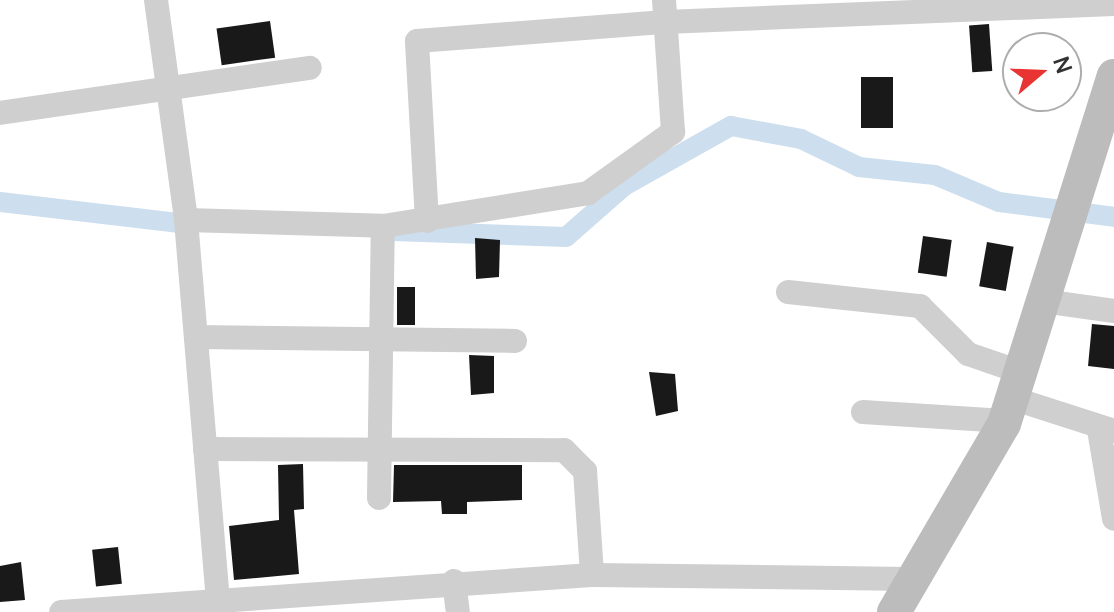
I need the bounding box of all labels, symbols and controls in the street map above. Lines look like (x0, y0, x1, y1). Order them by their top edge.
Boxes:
north arrow (1002, 32, 1082, 112)
text: N (1046, 52, 1080, 77)

